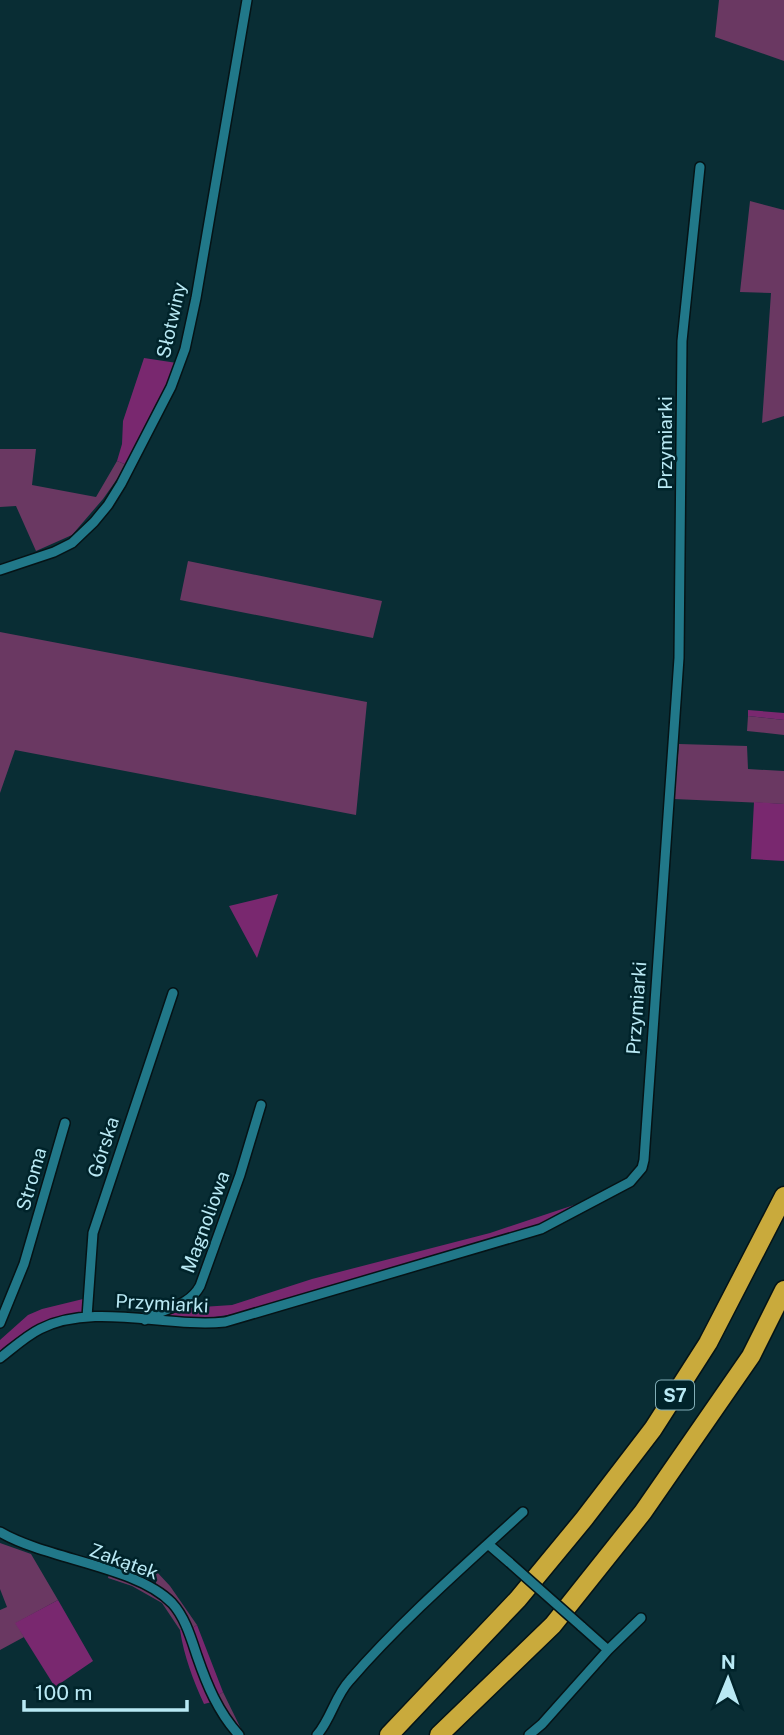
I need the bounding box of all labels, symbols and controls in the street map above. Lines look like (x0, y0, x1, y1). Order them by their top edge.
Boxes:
street label: Słotwiny (152, 280, 190, 360)
street label: Przymiarki (654, 396, 676, 490)
street label: Przymiarki (622, 961, 650, 1055)
street label: Górska (83, 1114, 123, 1180)
street label: Stroma (12, 1145, 50, 1213)
street label: Magnoliowa (176, 1168, 234, 1276)
street label: Przymiarki (115, 1290, 209, 1316)
road number: S7 (656, 1380, 694, 1410)
street label: Zakątek (87, 1538, 162, 1584)
north arrow (693, 1644, 763, 1714)
text: N (721, 1651, 736, 1673)
scale bar (24, 1668, 187, 1712)
text: 100 m (35, 1680, 92, 1705)

